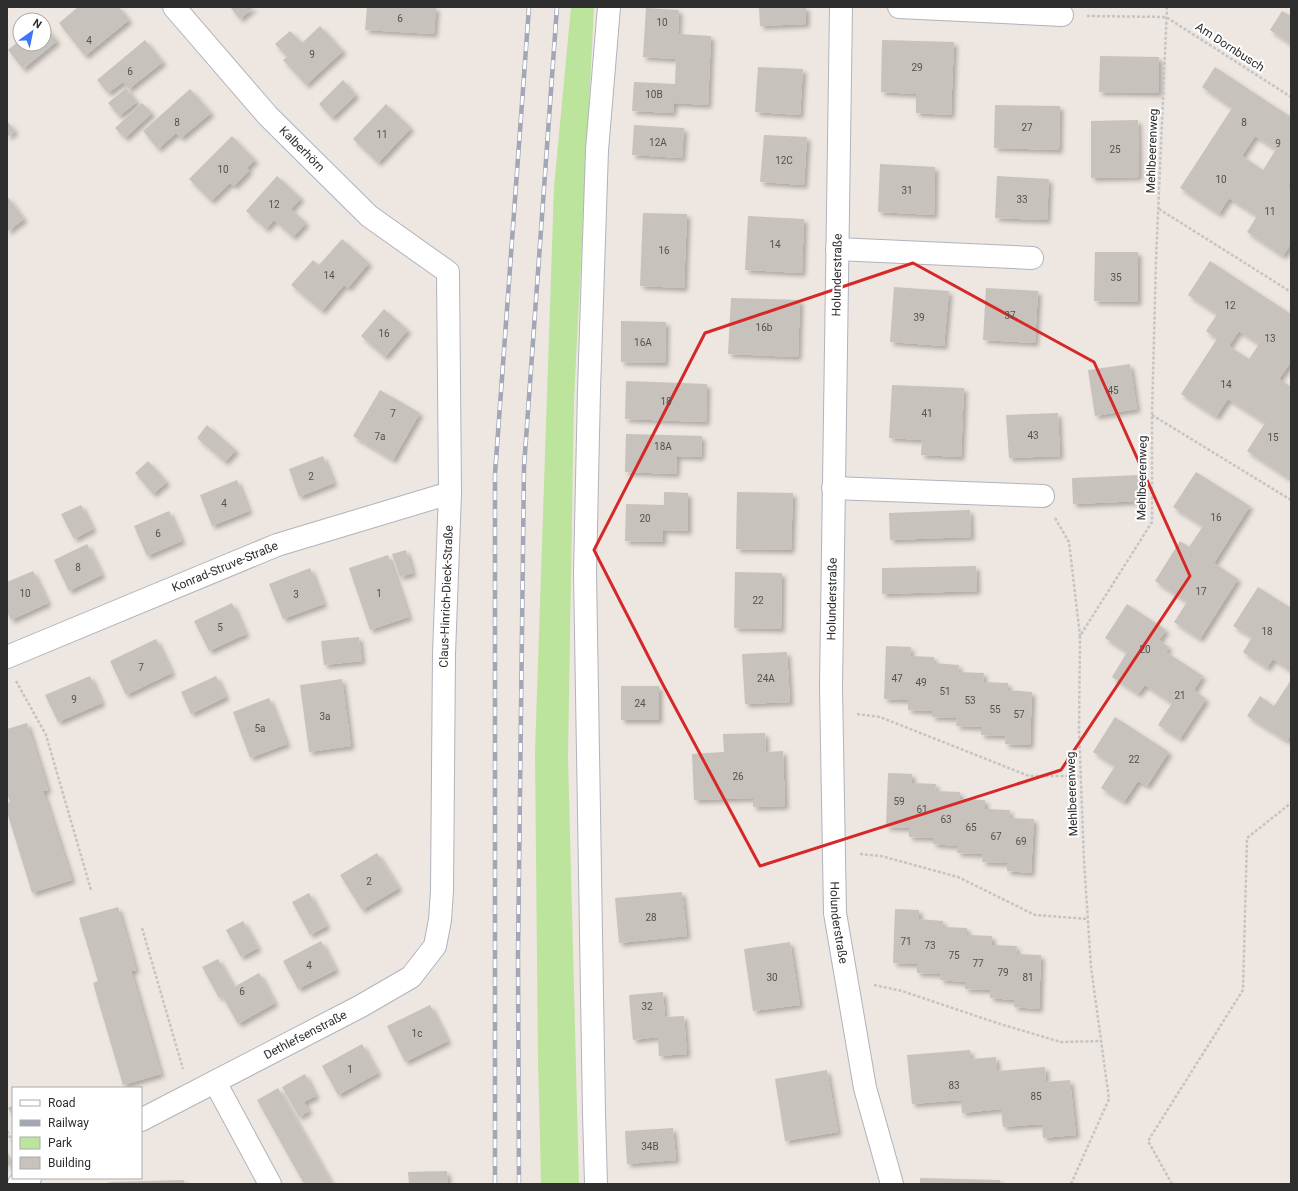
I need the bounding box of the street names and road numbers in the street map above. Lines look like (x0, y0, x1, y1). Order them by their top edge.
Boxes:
street label: Am Dornbusch (1193, 20, 1267, 74)
street label: Mehlbeerenweg (1144, 108, 1160, 194)
street label: Kalberhörn (276, 123, 328, 175)
street label: Holunderstraße (829, 234, 845, 316)
street label: Mehlbeerenweg (1134, 435, 1150, 521)
street label: Claus-Hinrich-Dieck-Straße (437, 525, 456, 668)
street label: Konrad-Struve-Straße (170, 538, 280, 595)
street label: Holunderstraße (824, 558, 840, 640)
street label: Mehlbeerenweg (1064, 751, 1080, 837)
street label: Holunderstraße (827, 881, 851, 965)
street label: Dethlefsenstraße (261, 1008, 349, 1062)

